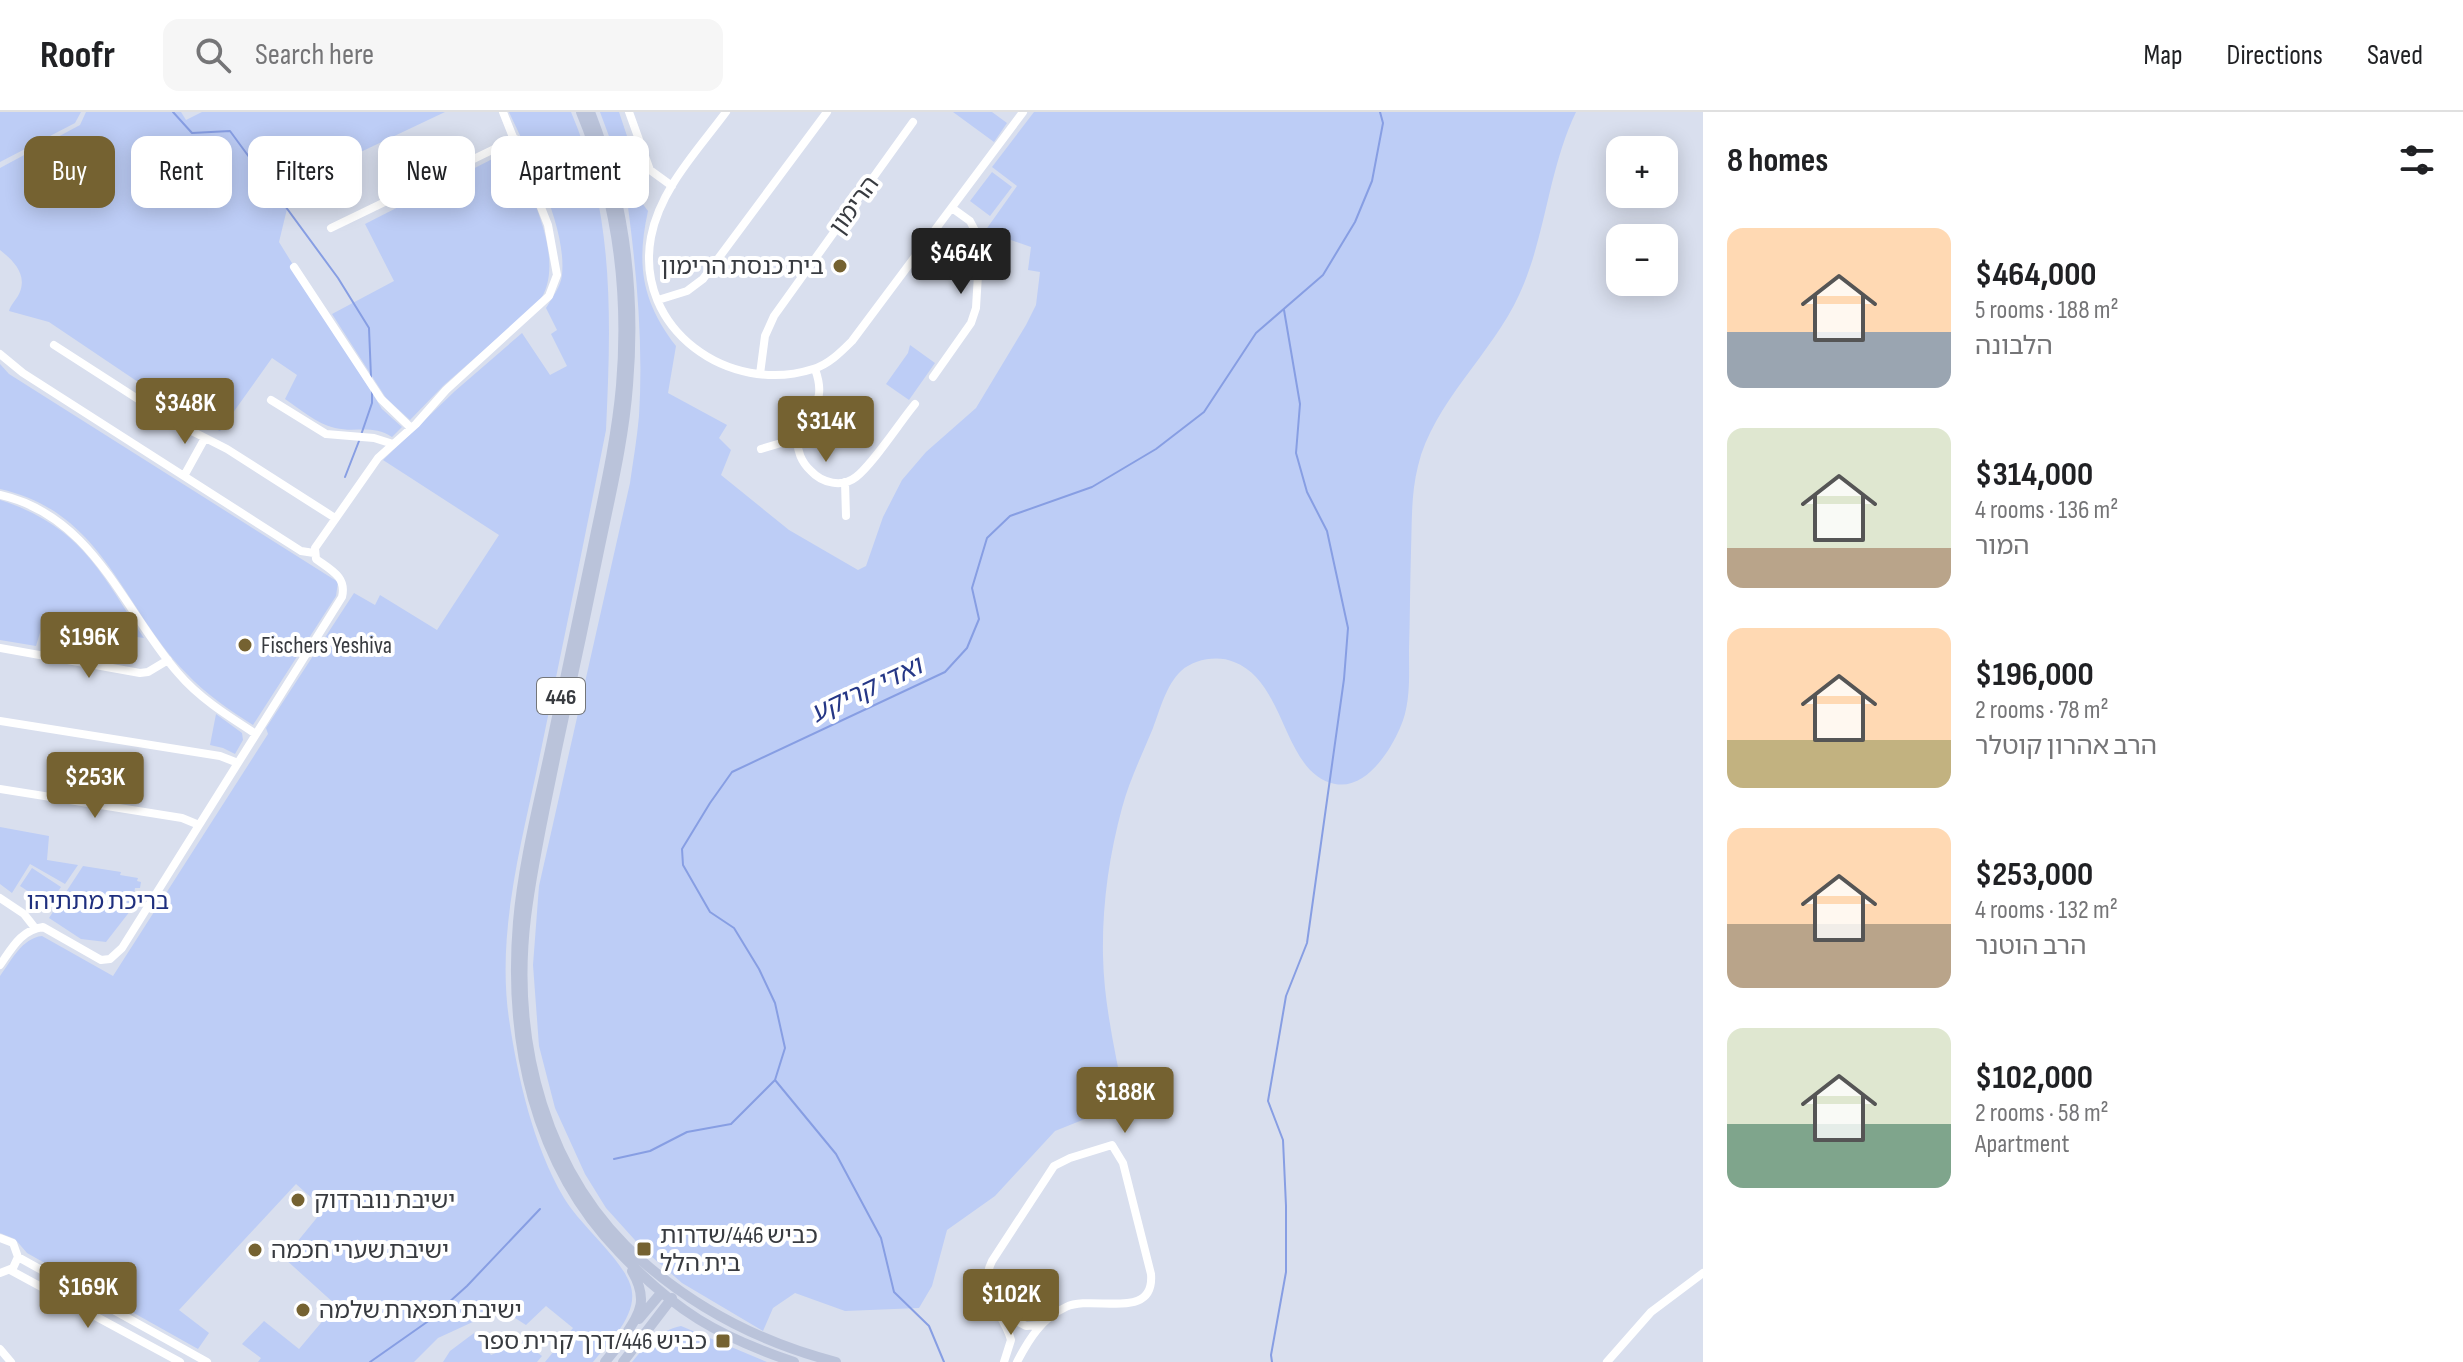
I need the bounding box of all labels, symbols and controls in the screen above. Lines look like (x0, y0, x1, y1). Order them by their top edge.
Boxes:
search box (163, 19, 723, 91)
text: Roofr (40, 33, 115, 78)
icon: search (191, 33, 235, 77)
text: Search here (255, 37, 374, 73)
text: Map (2144, 39, 2183, 72)
text: Directions (2227, 39, 2323, 72)
text: Saved (2367, 39, 2423, 72)
chip: Buy (24, 136, 115, 208)
chip: Rent (131, 136, 232, 208)
chip: Filters (248, 136, 362, 208)
chip: New (378, 136, 475, 208)
chip: Apartment (491, 136, 649, 208)
map controls (1606, 136, 1678, 296)
button: + (1606, 136, 1678, 208)
icon: filters (2395, 138, 2439, 182)
text: 8 homes (1727, 140, 1828, 181)
street label: הרימון (823, 170, 885, 240)
button: − (1606, 224, 1678, 296)
pin: $464K (905, 228, 1017, 296)
text: $464K (930, 238, 992, 269)
place label: בית כנסת הרימון (661, 252, 824, 281)
text: $464,000 (1975, 254, 2097, 295)
marker: בית כנסת הרימון (831, 257, 849, 275)
icon: home (1791, 260, 1887, 356)
text: 5 rooms · 188 m² (1975, 295, 2118, 326)
text: הלבונה (1975, 331, 2053, 362)
pin: $348K (129, 378, 241, 446)
text: $348K (154, 388, 216, 419)
pin: $314K (770, 396, 882, 464)
text: $314K (796, 406, 856, 437)
text: $314,000 (1975, 454, 2093, 495)
icon: home (1791, 460, 1887, 556)
text: 4 rooms · 136 m² (1975, 495, 2118, 526)
text: המור (1975, 531, 2030, 562)
pin: $196K (33, 612, 145, 680)
text: $196K (59, 622, 119, 653)
place label: Fischers Yeshiva (261, 631, 392, 660)
marker: Fischers Yeshiva (236, 636, 254, 654)
water label: ואדי קריקע (806, 650, 929, 730)
text: $196,000 (1975, 654, 2094, 695)
icon: home (1791, 660, 1887, 756)
road number: 446 (537, 678, 585, 714)
text: 2 rooms · 78 m² (1975, 695, 2109, 726)
text: הרב אהרון קוטלר (1975, 731, 2157, 762)
pin: $253K (39, 752, 151, 820)
text: $253K (65, 762, 125, 793)
text: $253,000 (1975, 854, 2093, 895)
icon: home (1791, 860, 1887, 956)
park label: בריכת מתתיהו (27, 887, 169, 916)
text: 4 rooms · 132 m² (1975, 895, 2118, 926)
text: הרב הוטנר (1975, 931, 2087, 962)
text: $102,000 (1975, 1057, 2093, 1098)
icon: home (1791, 1060, 1887, 1156)
pin: $188K (1069, 1067, 1181, 1135)
text: $188K (1095, 1077, 1155, 1108)
text: 2 rooms · 58 m² (1975, 1098, 2109, 1129)
text: Apartment (1975, 1129, 2069, 1160)
place label: ישיבת נוברדוק (314, 1186, 455, 1215)
marker: ישיבת נוברדוק (289, 1191, 307, 1209)
place label: כביש 446/שדרות בית הלל (660, 1221, 818, 1278)
place label: ישיבת שערי חכמה (271, 1236, 449, 1265)
marker: כביש 446/שדרות בית הלל (635, 1240, 653, 1258)
marker: ישיבת שערי חכמה (246, 1241, 264, 1259)
pin: $169K (32, 1262, 144, 1330)
pin: $102K (955, 1269, 1067, 1337)
text: $169K (58, 1272, 118, 1303)
text: $102K (981, 1279, 1041, 1310)
place label: ישיבת תפארת שלמה (319, 1296, 522, 1325)
marker: ישיבת תפארת שלמה (294, 1301, 312, 1319)
place label: כביש 446/דרך קרית ספר (477, 1327, 707, 1356)
marker: כביש 446/דרך קרית ספר (714, 1332, 732, 1350)

